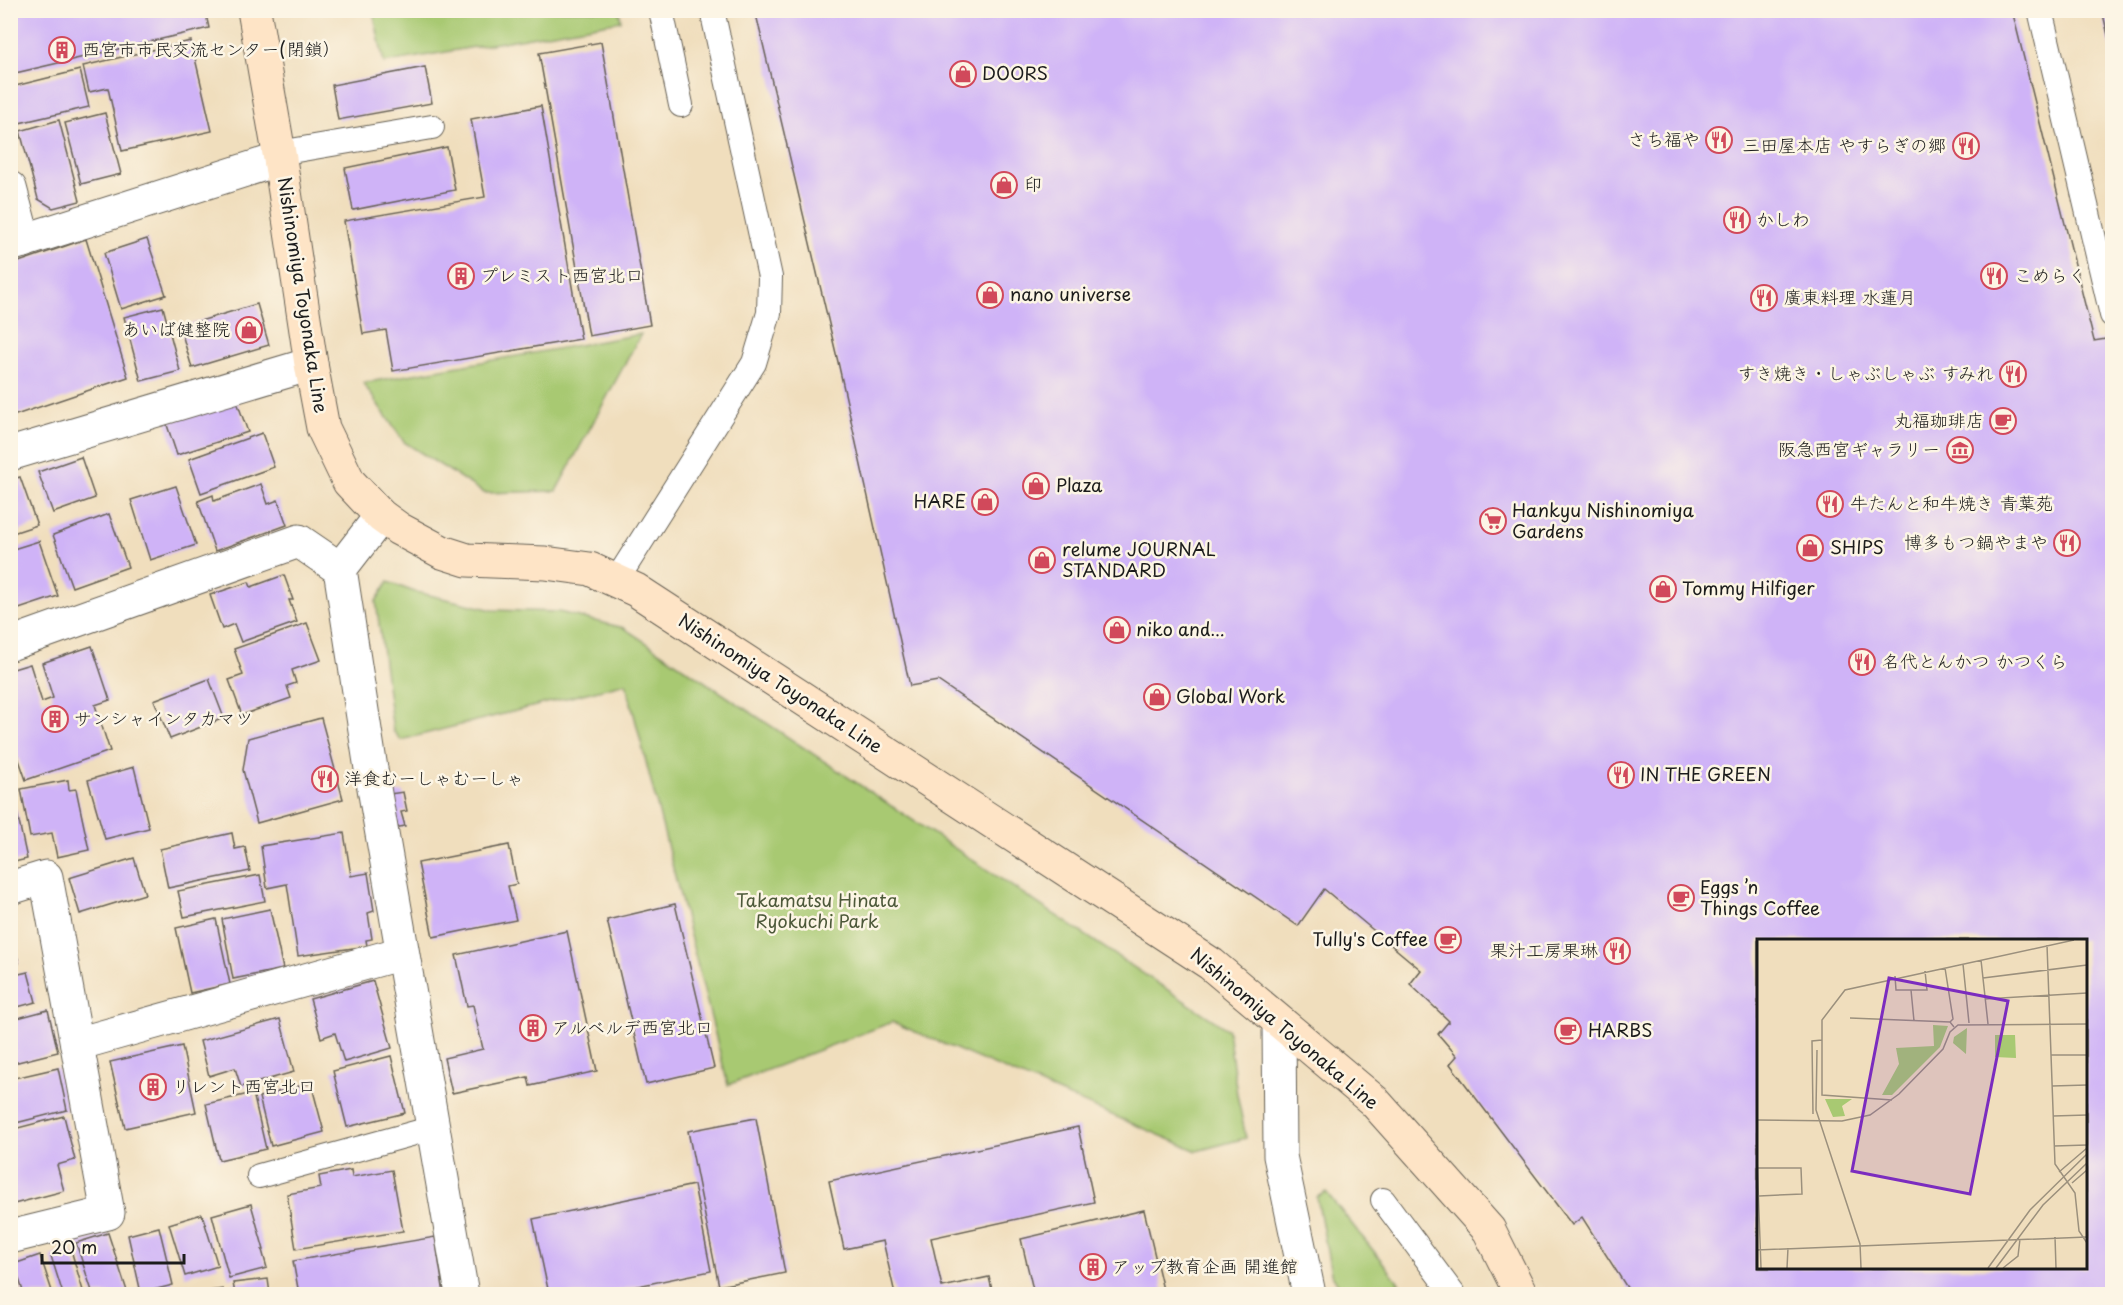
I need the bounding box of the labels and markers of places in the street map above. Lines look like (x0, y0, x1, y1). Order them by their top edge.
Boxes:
building icon: 西宮市市民交流センター(閉鎖） (47, 35, 77, 65)
place label: 西宮市市民交流センター(閉鎖） (82, 35, 340, 62)
shop icon: DOORS (948, 59, 978, 89)
place label: DOORS (982, 59, 1048, 86)
place label: さち福や (1628, 125, 1700, 152)
restaurant icon: さち福や (1704, 125, 1734, 155)
place label: 三田屋本店 やすらぎの郷 (1742, 131, 1946, 158)
restaurant icon: 三田屋本店 やすらぎの郷 (1951, 131, 1981, 161)
shop icon: 印 (989, 170, 1019, 200)
place label: 印 (1024, 170, 1042, 197)
restaurant icon: かしわ (1722, 205, 1752, 235)
place label: かしわ (1756, 205, 1810, 232)
building icon: プレミスト西宮北口 (446, 261, 476, 291)
place label: プレミスト西宮北口 (480, 261, 643, 288)
restaurant icon: こめらく (1979, 261, 2009, 291)
place label: こめらく (2014, 261, 2086, 288)
shop icon: nano universe (975, 280, 1005, 310)
place label: nano universe (1010, 280, 1131, 307)
restaurant icon: 廣東料理 水蓮月 (1749, 283, 1779, 313)
place label: 廣東料理 水蓮月 (1784, 283, 1916, 310)
place label: あいば健整院 (122, 315, 230, 342)
shop icon: あいば健整院 (234, 315, 264, 345)
place label: すき焼き・しゃぶしゃぶ すみれ (1738, 359, 1994, 386)
restaurant icon: すき焼き・しゃぶしゃぶ すみれ (1998, 359, 2028, 389)
place label: 丸福珈琲店 (1894, 406, 1984, 433)
cafe icon: 丸福珈琲店 (1988, 406, 2018, 436)
place label: 阪急西宮ギャラリー (1778, 435, 1940, 462)
museum icon: 阪急西宮ギャラリー (1945, 435, 1975, 465)
shop icon: Plaza (1021, 471, 1051, 501)
place label: Plaza (1056, 471, 1103, 498)
place label: HARE (914, 487, 966, 514)
shop icon: HARE (970, 487, 1000, 517)
restaurant icon: 牛たんと和牛焼き 青葉苑 (1815, 489, 1845, 519)
place label: 牛たんと和牛焼き 青葉苑 (1850, 489, 2054, 516)
place label: Hankyu Nishinomiya Gardens (1512, 496, 1694, 544)
supermarket icon: Hankyu Nishinomiya Gardens (1478, 506, 1508, 536)
place label: 博多もつ鍋やまや (1904, 528, 2048, 555)
restaurant icon: 博多もつ鍋やまや (2052, 528, 2082, 558)
shop icon: SHIPS (1795, 533, 1825, 563)
place label: SHIPS (1830, 533, 1884, 560)
place label: relume JOURNAL STANDARD (1062, 535, 1216, 583)
shop icon: relume JOURNAL STANDARD (1027, 545, 1057, 575)
shop icon: Tommy Hilfiger (1648, 574, 1678, 604)
place label: Tommy Hilfiger (1682, 574, 1815, 601)
shop icon: niko and... (1102, 615, 1132, 645)
place label: niko and... (1136, 615, 1225, 642)
restaurant icon: 名代とんかつ かつくら (1847, 647, 1877, 677)
place label: 名代とんかつ かつくら (1882, 647, 2068, 674)
shop icon: Global Work (1142, 682, 1172, 712)
place label: Global Work (1176, 682, 1285, 709)
building icon: サンシャインタカマツ (40, 704, 70, 734)
place label: サンシャインタカマツ (74, 704, 253, 731)
restaurant icon: IN THE GREEN (1606, 760, 1636, 790)
place label: IN THE GREEN (1640, 760, 1771, 787)
restaurant icon: 洋食むーしゃむーしゃ (310, 764, 340, 794)
place label: 洋食むーしゃむーしゃ (344, 764, 524, 791)
place label: Eggs ’n Things Coffee (1700, 873, 1820, 921)
cafe icon: Eggs ’n Things Coffee (1666, 883, 1696, 913)
place label: Tully's Coffee (1313, 925, 1428, 952)
cafe icon: Tully's Coffee (1433, 925, 1463, 955)
place label: 果汁工房果琳 (1490, 936, 1598, 963)
restaurant icon: 果汁工房果琳 (1602, 936, 1632, 966)
building icon: アルベルデ西宮北口 (518, 1013, 548, 1043)
place label: アルベルデ西宮北口 (552, 1013, 713, 1040)
cafe icon: HARBS (1553, 1016, 1583, 1046)
place label: HARBS (1588, 1016, 1652, 1043)
building icon: リレント西宮北口 (138, 1072, 168, 1102)
place label: リレント西宮北口 (172, 1072, 316, 1099)
building icon: アップ教育企画 開進館 (1078, 1252, 1108, 1282)
place label: アップ教育企画 開進館 (1112, 1252, 1298, 1279)

